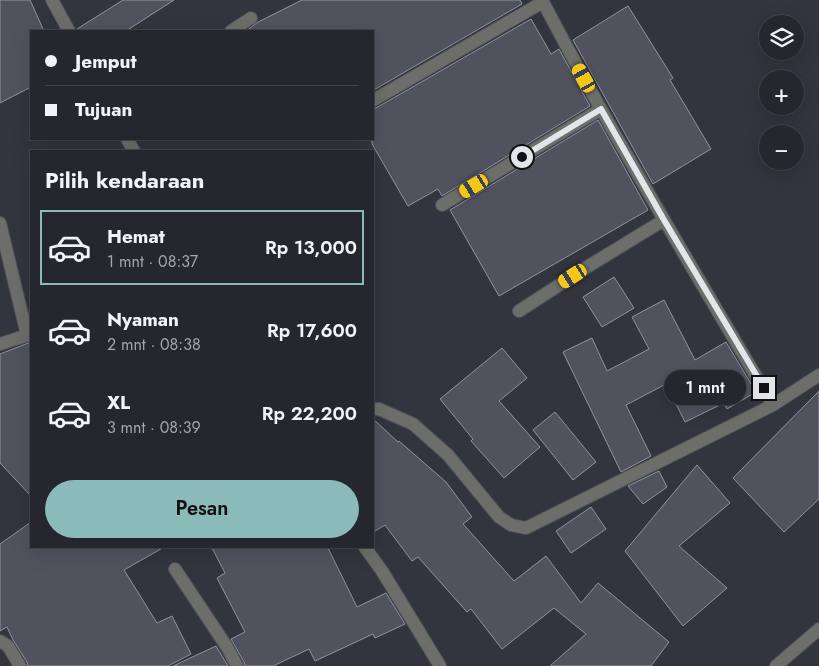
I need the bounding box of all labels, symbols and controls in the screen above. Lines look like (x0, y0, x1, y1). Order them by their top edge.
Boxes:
map controls (759, 15, 804, 170)
button: layers (759, 15, 804, 60)
text: Jemput (75, 48, 136, 75)
car (570, 61, 597, 95)
button: + (759, 70, 804, 115)
text: Tujuan (75, 96, 132, 123)
button: − (759, 125, 804, 170)
route start (511, 146, 533, 168)
text: Pilih kendaraan (45, 164, 204, 196)
car (457, 172, 490, 200)
text: Hemat (107, 223, 165, 250)
icon: car (47, 225, 92, 270)
text: Rp 13,000 (265, 234, 357, 261)
text: 1 mnt · 08:37 (107, 250, 198, 273)
car (556, 262, 589, 290)
text: Nyaman (107, 306, 179, 333)
icon: car (47, 308, 92, 353)
text: Rp 17,600 (267, 317, 357, 344)
text: 2 mnt · 08:38 (107, 333, 201, 356)
callout: 1 mnt (664, 370, 746, 406)
text: 1 mnt (685, 376, 725, 399)
route end (753, 377, 775, 399)
text: XL (107, 389, 130, 416)
icon: car (47, 391, 92, 436)
text: Rp 22,200 (262, 400, 357, 427)
text: 3 mnt · 08:39 (107, 416, 201, 439)
button: Pesan (45, 480, 359, 538)

